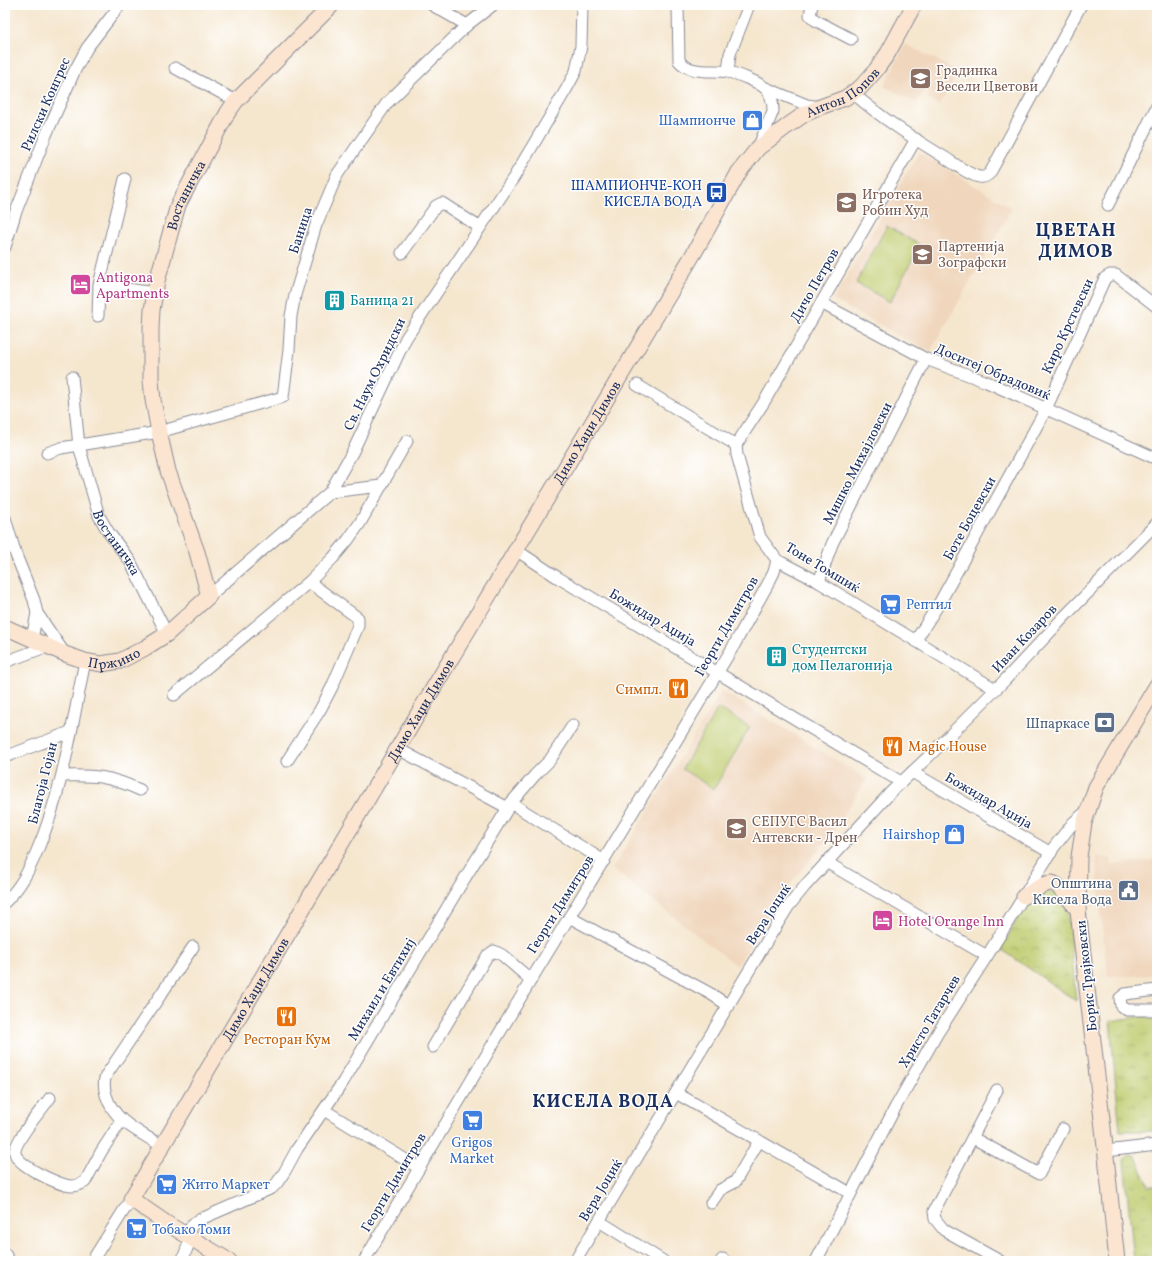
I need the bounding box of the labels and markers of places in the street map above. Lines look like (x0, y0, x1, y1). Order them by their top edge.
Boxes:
place label: Градинка Весели Цветови (936, 62, 1038, 97)
school or university icon: Градинка Весели Цветови (908, 65, 934, 91)
shop icon: Шампионче (739, 107, 765, 133)
place label: Шампионче (658, 112, 736, 131)
place label: ШАМПИОНЧЕ-КОН КИСЕЛА ВОДА (571, 177, 702, 212)
bus stop icon: ШАМПИОНЧЕ-КОН КИСЕЛА ВОДА (704, 180, 730, 206)
place label: Игротека Робин Худ (862, 186, 928, 221)
school or university icon: Игротека Робин Худ (834, 189, 860, 215)
place label: Партенија Зографски (938, 238, 1007, 273)
school or university icon: Партенија Зографски (910, 241, 936, 267)
place label: Antigona Apartments (96, 269, 169, 304)
hotel icon: Antigona Apartments (67, 272, 93, 298)
building icon: Баница 21 (321, 287, 347, 313)
place label: Баница 21 (350, 292, 414, 311)
supermarket icon: Рептил (877, 591, 903, 617)
place label: Рептил (906, 596, 952, 615)
place label: Студентски дом Пелагонија (792, 641, 893, 676)
building icon: Студентски дом Пелагонија (763, 644, 789, 670)
restaurant icon: Симпл. (665, 676, 691, 702)
place label: Симпл. (616, 681, 662, 700)
bank icon: Шпаркасе (1092, 710, 1118, 736)
place label: Шпаркасе (1026, 715, 1090, 734)
restaurant icon: Magic House (879, 733, 905, 759)
place label: Magic House (908, 738, 987, 757)
place label: СЕПУГС Васил Антевски - Дрен (752, 813, 858, 848)
school or university icon: СЕПУГС Васил Антевски - Дрен (723, 816, 749, 842)
shop icon: Hairshop (942, 821, 968, 847)
place label: Hairshop (883, 826, 940, 845)
place label: Општина Кисела Вода (1033, 875, 1112, 910)
public building icon: Општина Кисела Вода (1115, 878, 1141, 904)
hotel icon: Hotel Orange Inn (870, 908, 896, 934)
place label: Hotel Orange Inn (898, 913, 1004, 932)
restaurant icon: Ресторан Кум (274, 1004, 300, 1030)
place label: Ресторан Кум (244, 1031, 331, 1050)
supermarket icon: Grigos Market (459, 1107, 485, 1133)
place label: Grigos Market (450, 1134, 495, 1169)
supermarket icon: Жито Маркет (153, 1171, 179, 1197)
place label: Жито Маркет (182, 1176, 270, 1195)
supermarket icon: Тобако Томи (124, 1216, 150, 1242)
place label: Тобако Томи (152, 1221, 231, 1240)

